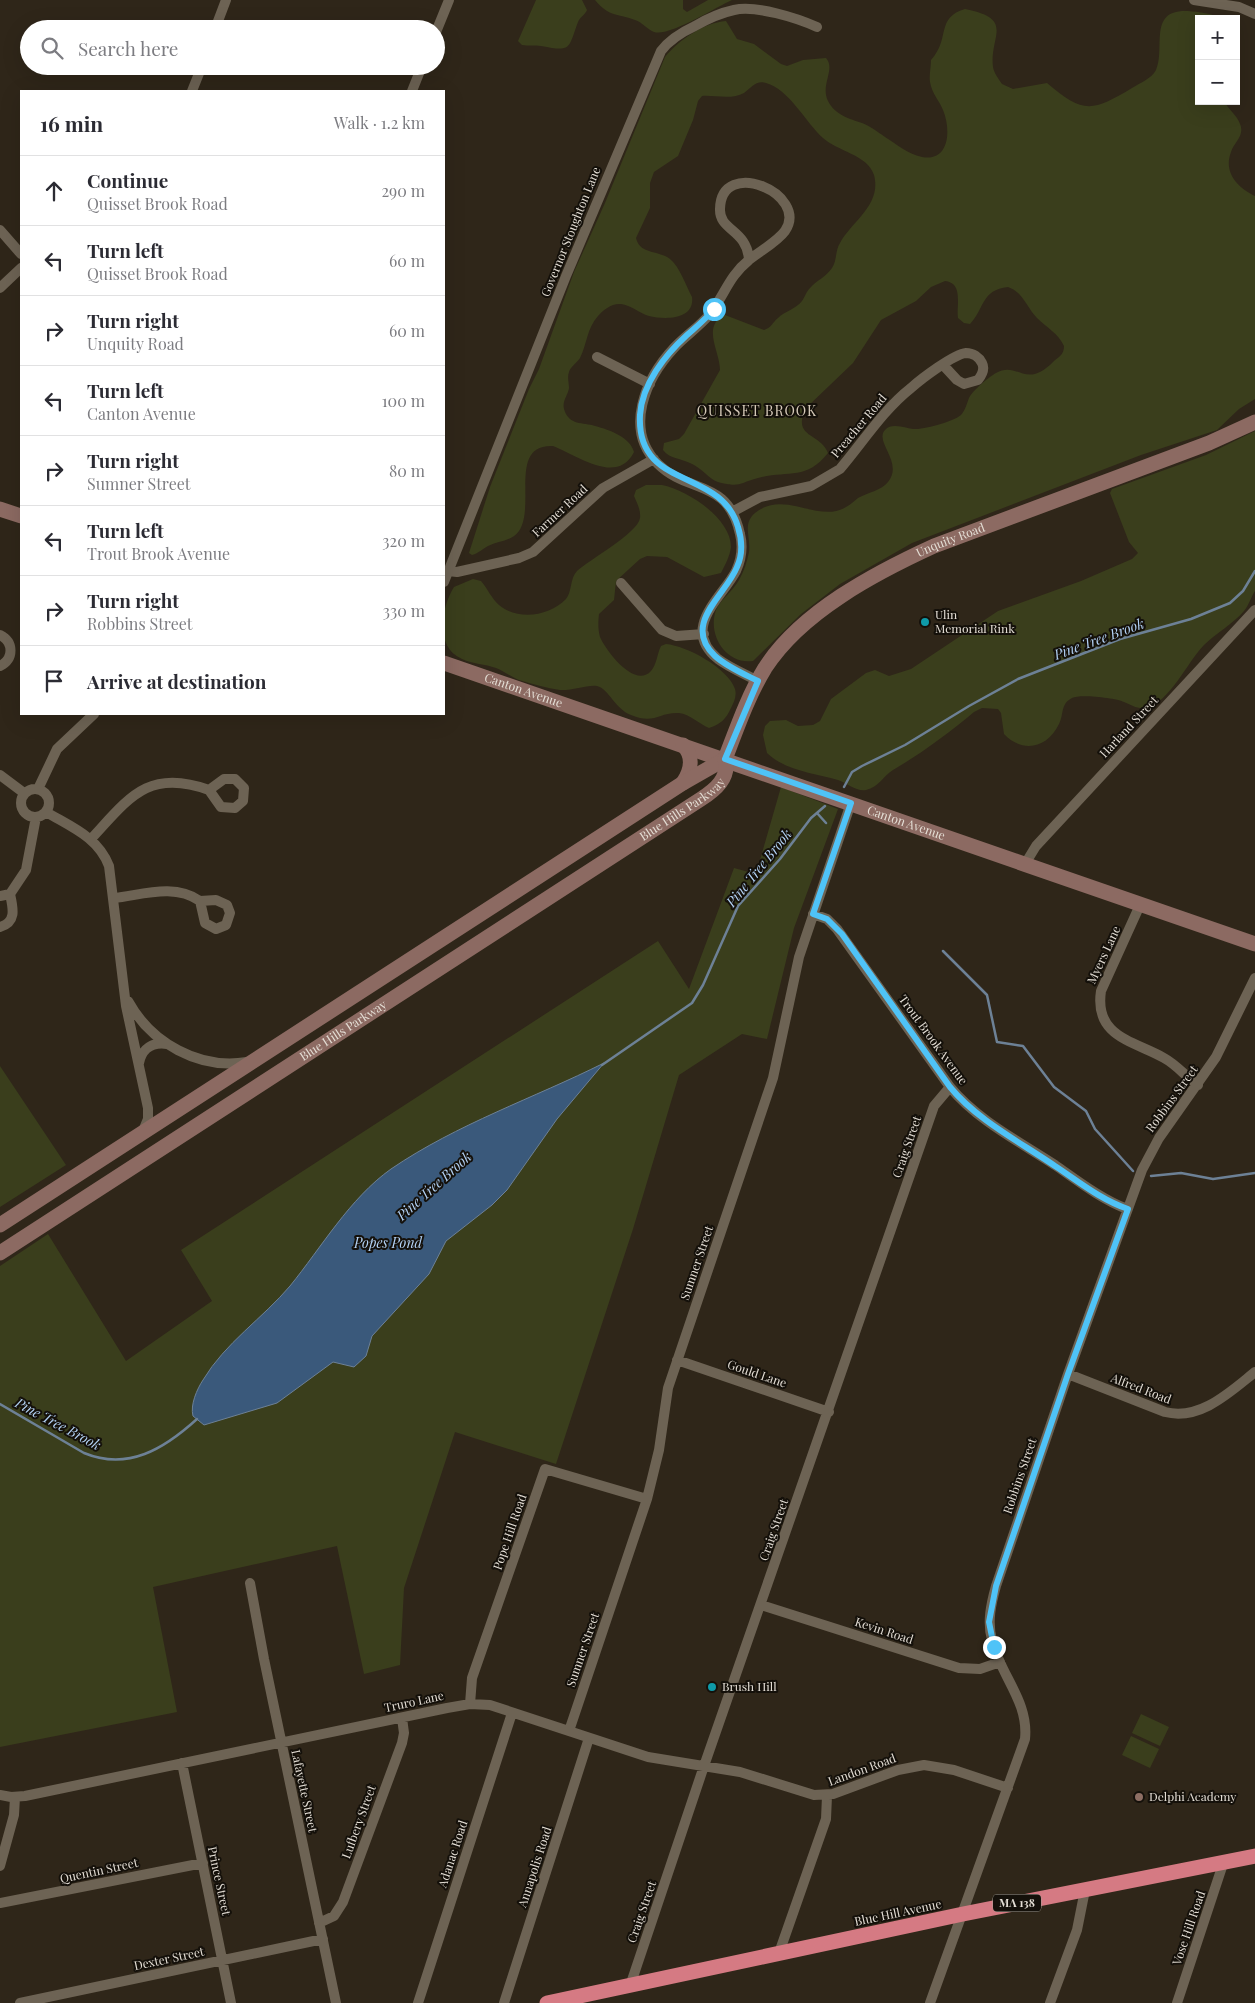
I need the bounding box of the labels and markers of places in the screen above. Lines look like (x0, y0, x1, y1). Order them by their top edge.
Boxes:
place label: Ulin Memorial Rink (935, 606, 1015, 636)
marker: Ulin Memorial Rink (919, 616, 931, 628)
place label: Brush Hill (722, 1678, 777, 1694)
marker: Brush Hill (706, 1681, 718, 1693)
place label: Delphi Academy (1149, 1788, 1236, 1804)
marker: Delphi Academy (1133, 1791, 1145, 1803)

